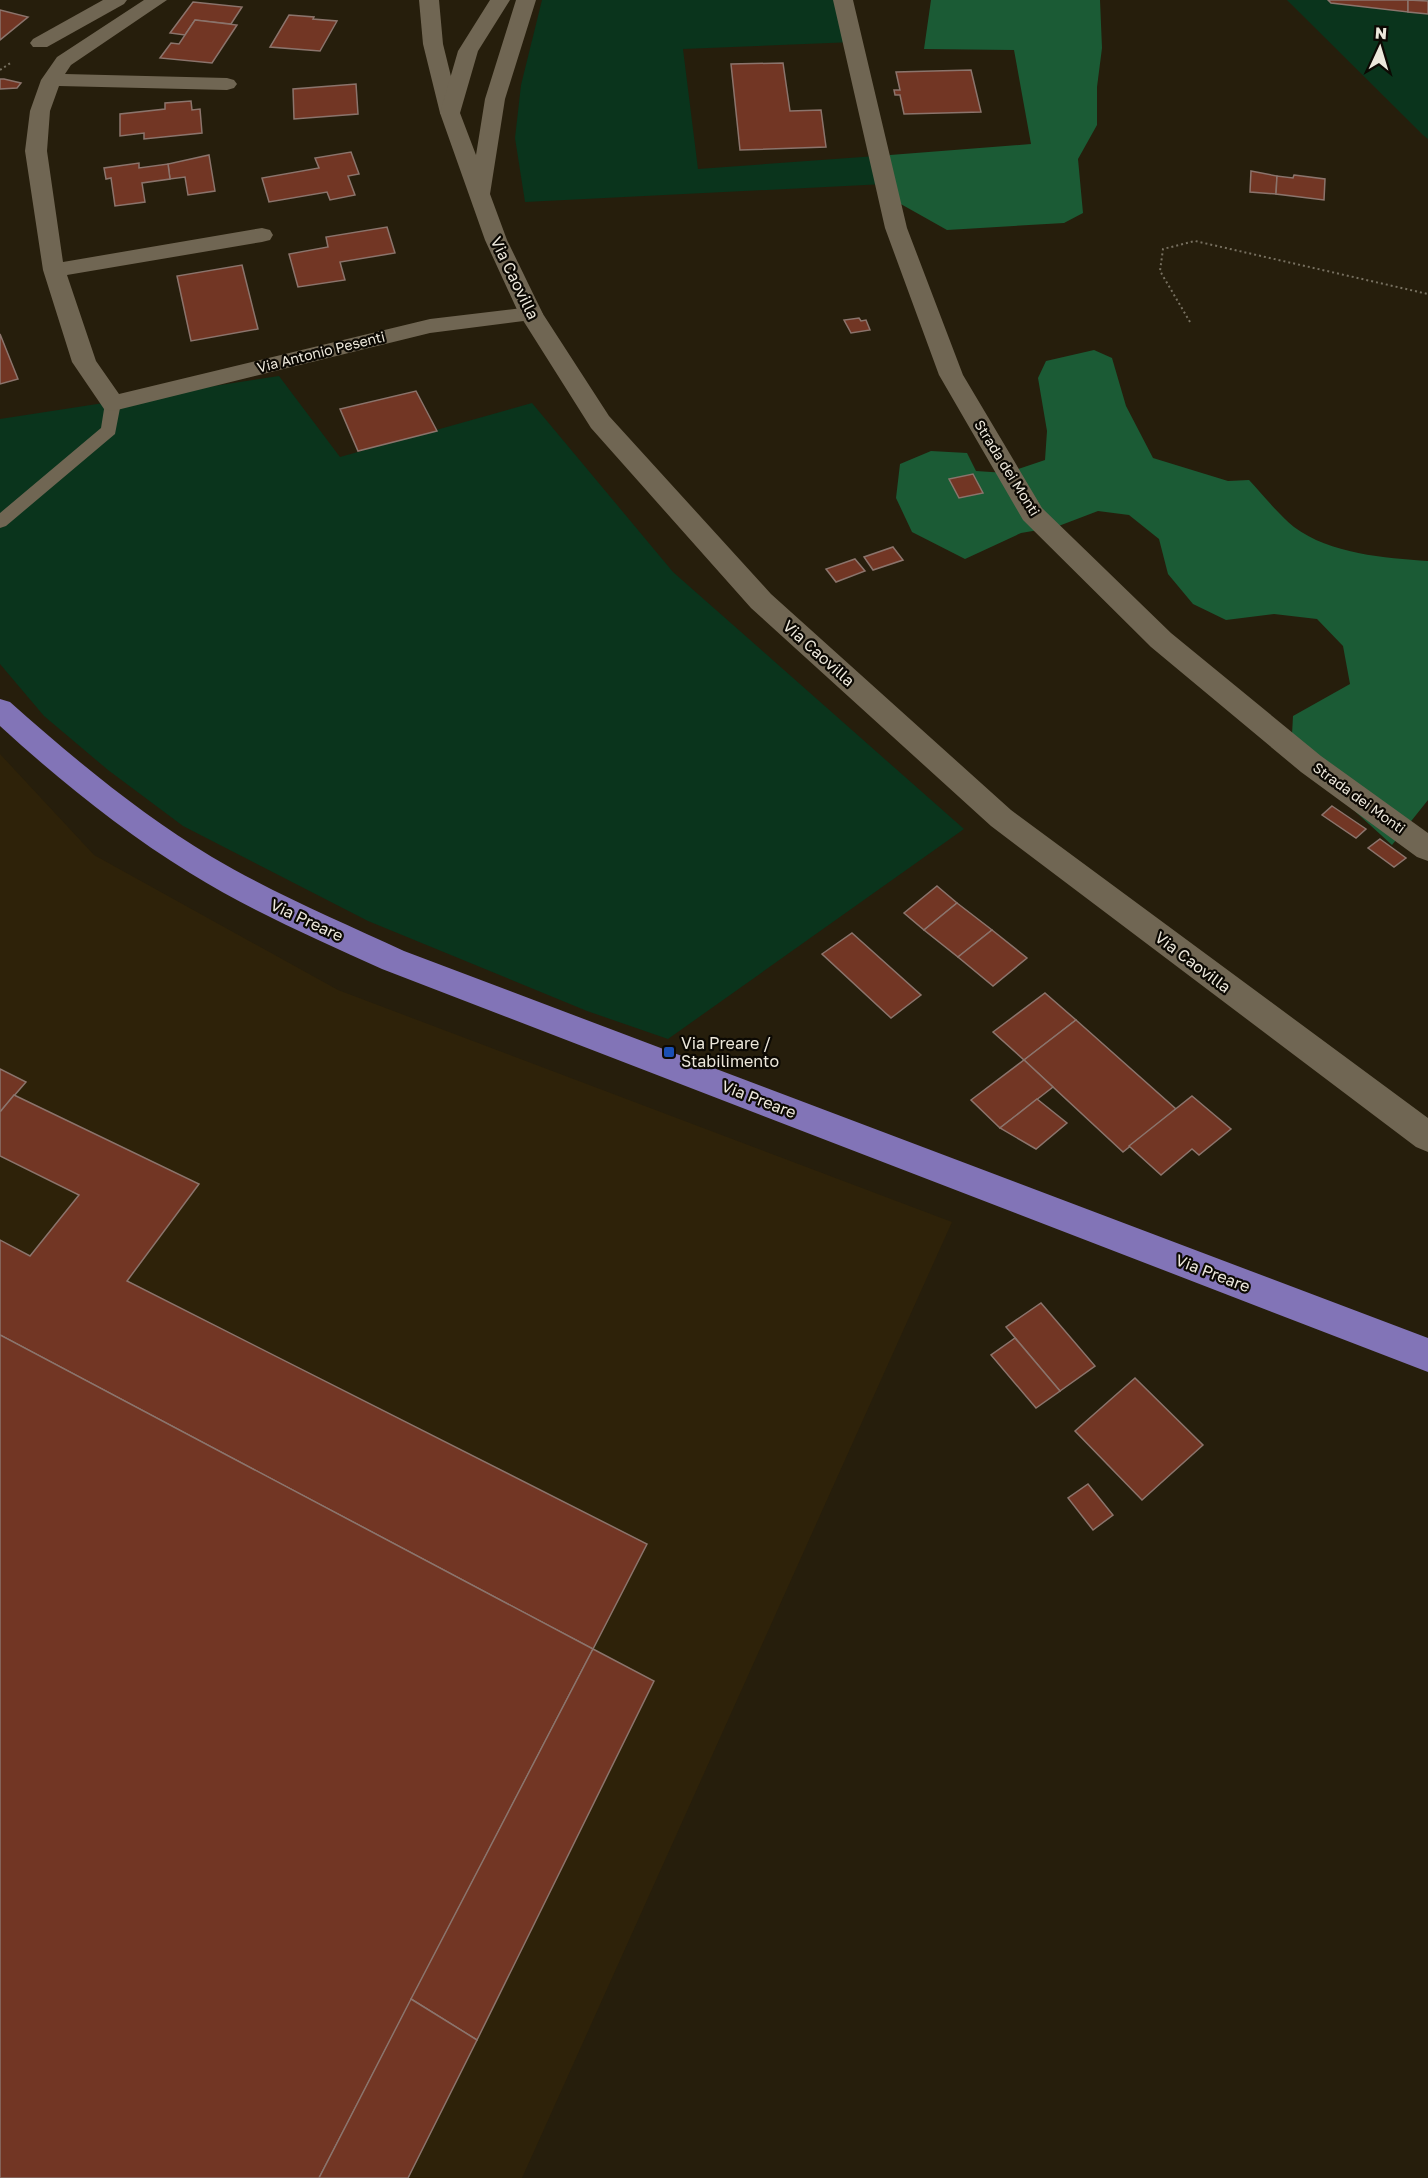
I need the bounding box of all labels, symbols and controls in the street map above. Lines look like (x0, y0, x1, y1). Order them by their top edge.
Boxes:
north arrow (1350, 18, 1410, 78)
text: N (1374, 23, 1388, 43)
street label: Via Caovilla (486, 233, 544, 323)
street label: Via Antonio Pesenti (255, 327, 387, 376)
street label: Strada dei Monti (971, 417, 1044, 519)
street label: Via Caovilla (779, 616, 859, 690)
street label: Strada dei Monti (1310, 758, 1409, 837)
street label: Via Preare (267, 894, 347, 946)
street label: Via Caovilla (1151, 927, 1235, 997)
place label: Via Preare / Stabilimento (681, 1033, 779, 1071)
marker: Via Preare / Stabilimento (662, 1045, 676, 1059)
street label: Via Preare (719, 1076, 799, 1122)
street label: Via Preare (1173, 1250, 1253, 1296)

